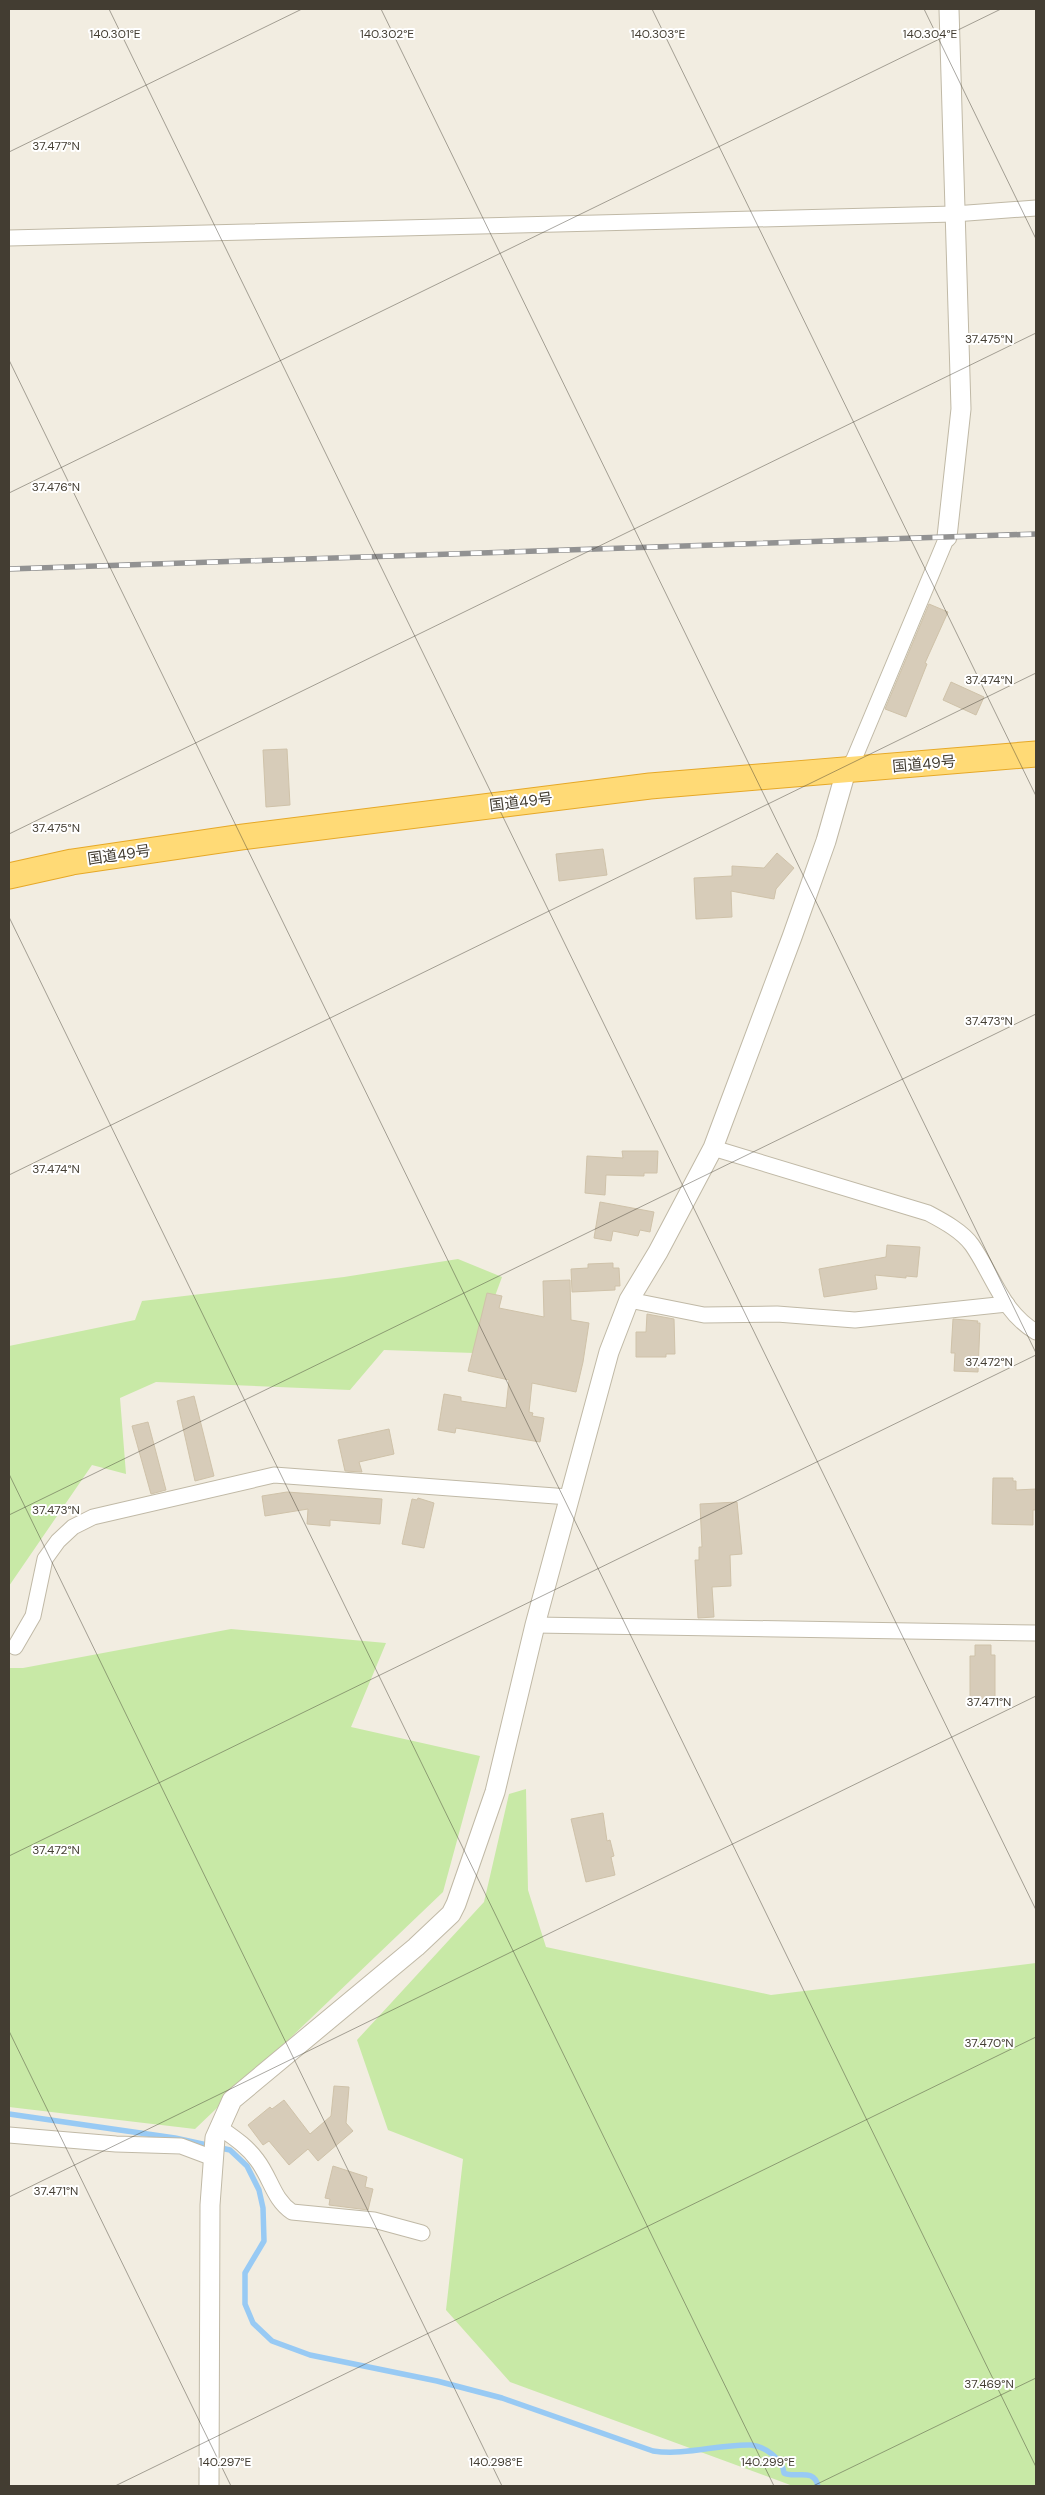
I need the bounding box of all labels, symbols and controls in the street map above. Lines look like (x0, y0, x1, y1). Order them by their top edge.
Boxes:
text: 140.301°E (89, 26, 141, 42)
text: 140.302°E (360, 26, 414, 42)
text: 140.303°E (631, 26, 685, 42)
text: 140.304°E (903, 26, 958, 42)
text: 37.477°N (32, 138, 80, 154)
text: 37.475°N (965, 331, 1013, 347)
text: 37.476°N (32, 479, 80, 495)
text: 37.474°N (965, 672, 1013, 688)
street label: 国道49号 (891, 751, 957, 777)
street label: 国道49号 (488, 788, 554, 816)
text: 37.475°N (32, 820, 80, 836)
street label: 国道49号 (86, 841, 152, 869)
text: 37.473°N (965, 1013, 1013, 1029)
text: 37.474°N (32, 1161, 80, 1177)
text: 37.472°N (965, 1354, 1013, 1370)
text: 37.473°N (32, 1502, 80, 1518)
text: 37.471°N (967, 1694, 1011, 1710)
text: 37.472°N (32, 1842, 80, 1858)
text: 37.470°N (964, 2035, 1014, 2051)
text: 37.471°N (34, 2183, 78, 2199)
text: 37.469°N (964, 2376, 1014, 2392)
text: 140.297°E (199, 2454, 251, 2470)
text: 140.298°E (469, 2454, 523, 2470)
text: 140.299°E (741, 2454, 795, 2470)

